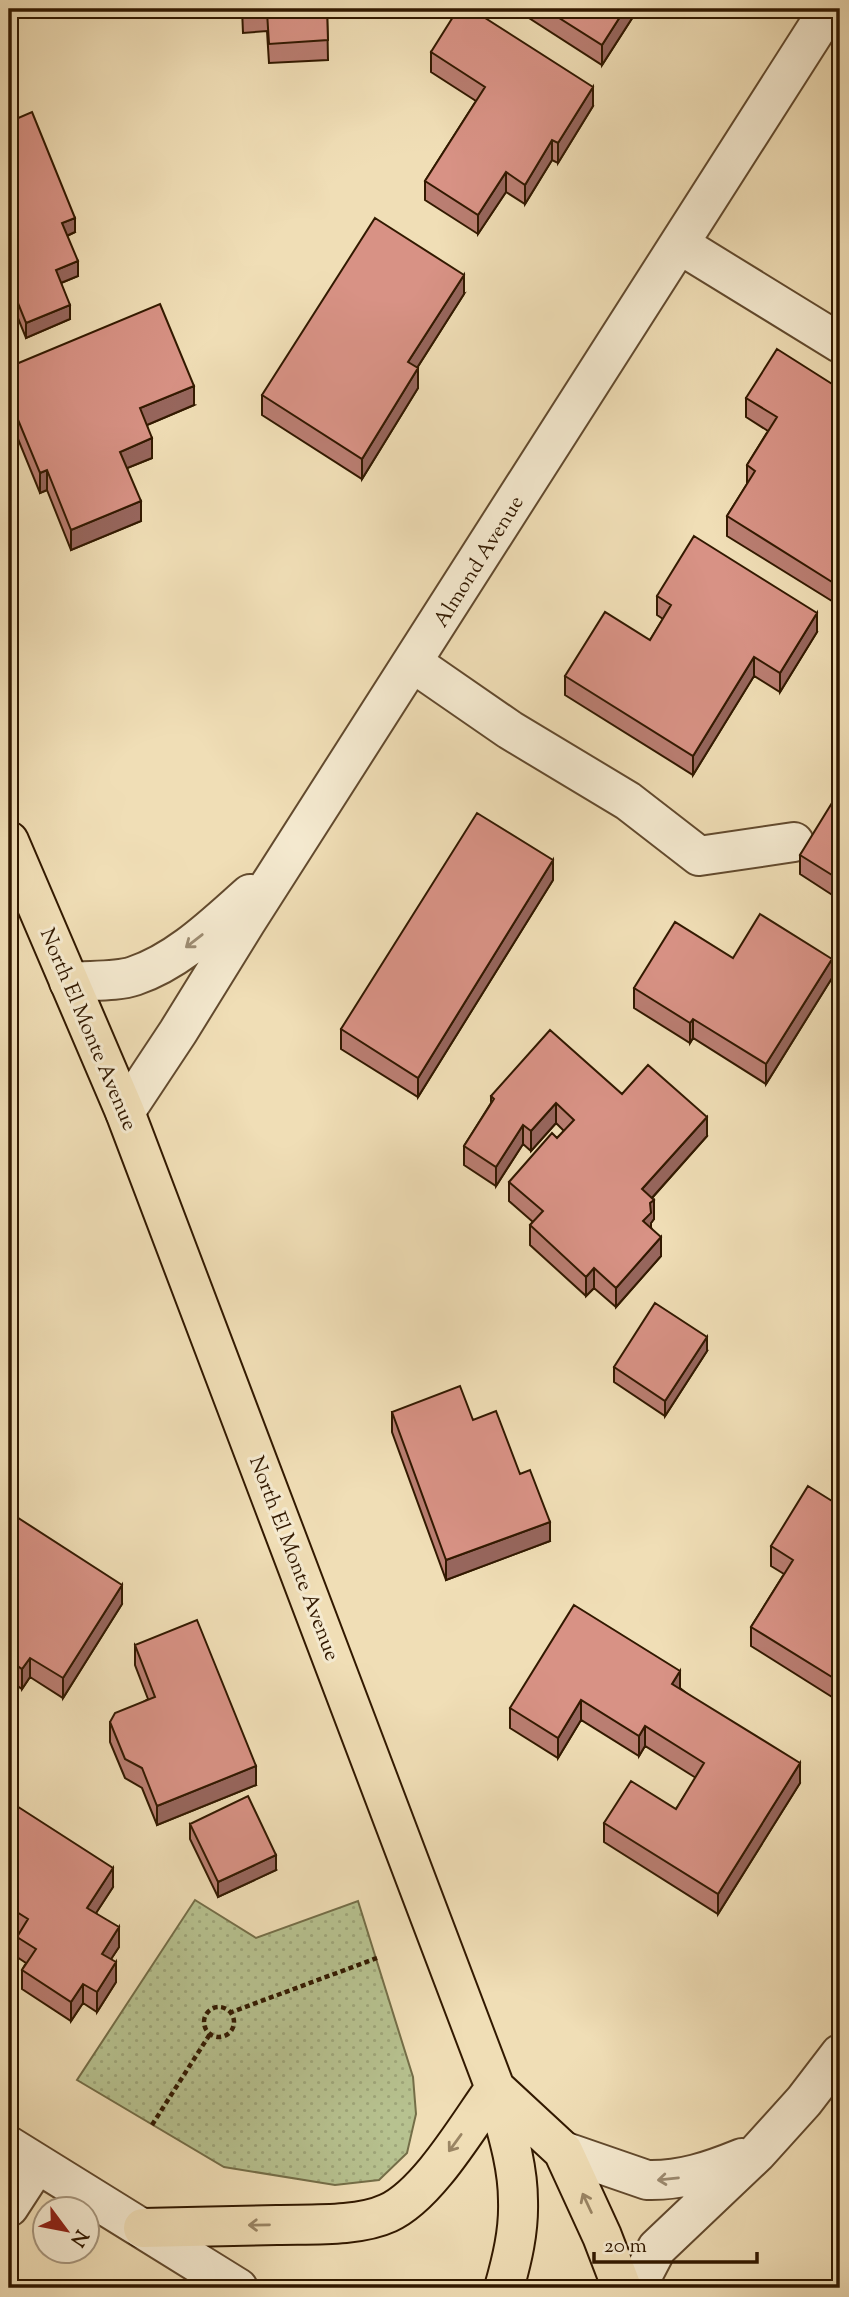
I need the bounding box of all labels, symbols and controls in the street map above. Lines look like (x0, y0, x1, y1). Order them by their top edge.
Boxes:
street label: Almond Avenue (427, 490, 532, 634)
street label: North El Monte Avenue (31, 924, 143, 1136)
one-way arrow (186, 934, 204, 949)
street label: North El Monte Avenue (240, 1452, 346, 1665)
one-way arrow (448, 2133, 462, 2152)
one-way arrow (658, 2173, 680, 2186)
one-way arrow (580, 2193, 593, 2214)
north arrow (32, 2196, 102, 2266)
one-way arrow (248, 2219, 271, 2232)
scale bar (594, 2220, 756, 2264)
text: N (63, 2224, 94, 2251)
text: 20 m (604, 2232, 647, 2262)

